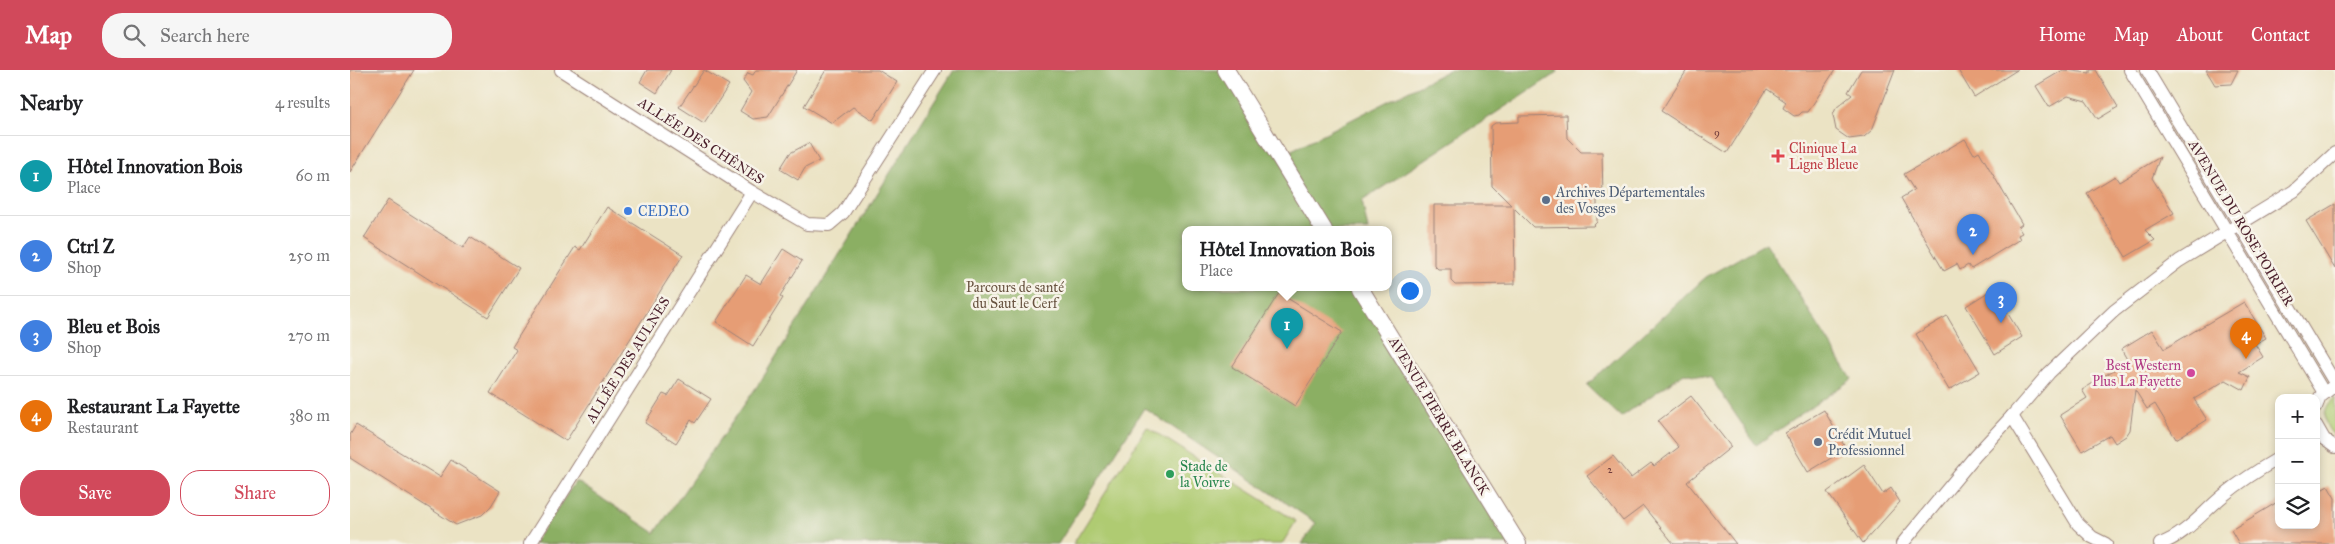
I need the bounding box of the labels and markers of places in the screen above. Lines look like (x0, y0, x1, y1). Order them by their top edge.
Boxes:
place label: Clinique La Ligne Bleue (1789, 140, 1858, 173)
marker: Clinique La Ligne Bleue (1771, 149, 1785, 163)
place label: Archives Départementales des Vosges (1555, 184, 1705, 217)
marker: Archives Départementales des Vosges (1540, 194, 1552, 206)
place label: CEDEO (638, 203, 689, 220)
marker: CEDEO (622, 205, 634, 217)
pin: 2 (1957, 214, 1989, 255)
pin: 3 (1985, 282, 2017, 323)
pin: 1 (1271, 308, 1303, 349)
pin: 4 (2230, 318, 2262, 359)
place label: Best Western Plus La Fayette (2092, 357, 2181, 390)
marker: Best Western Plus La Fayette (2185, 367, 2197, 379)
place label: Crédit Mutuel Professionnel (1828, 426, 1911, 459)
marker: Crédit Mutuel Professionnel (1812, 436, 1824, 448)
place label: Stade de la Voivre (1180, 458, 1230, 491)
marker: Stade de la Voivre (1164, 468, 1176, 480)

